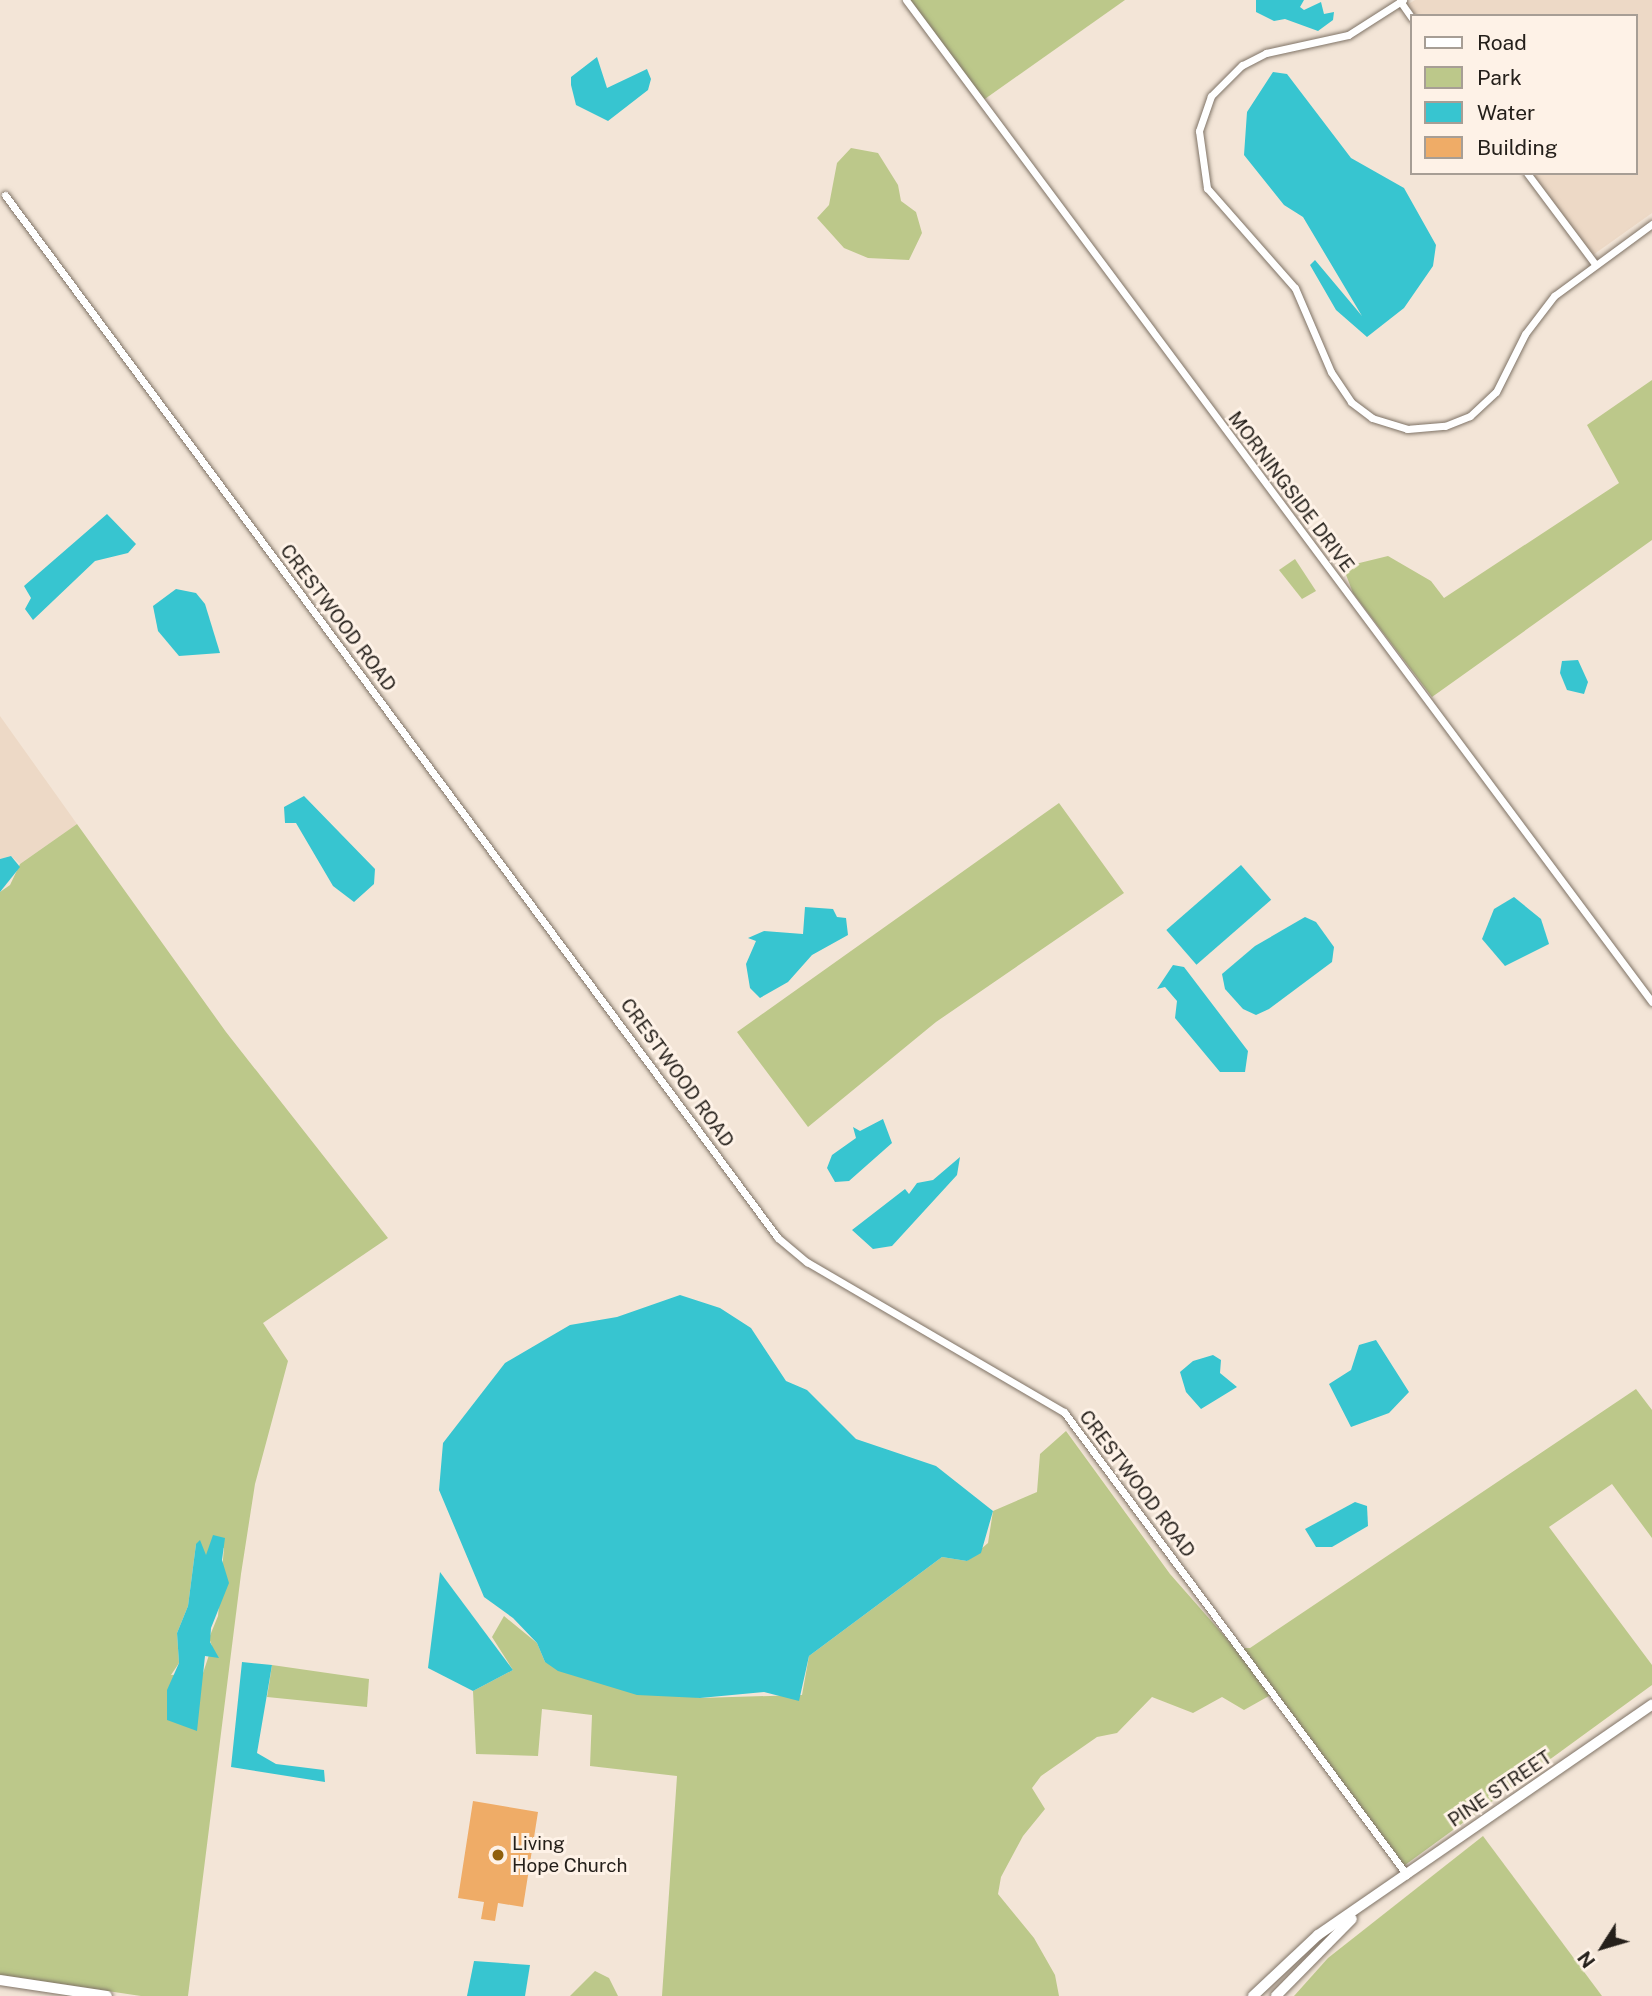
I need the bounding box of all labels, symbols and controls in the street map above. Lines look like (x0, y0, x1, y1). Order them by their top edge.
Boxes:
legend (1410, 14, 1638, 175)
text: Road (1477, 30, 1527, 55)
text: Park (1477, 65, 1522, 90)
text: Water (1477, 100, 1535, 125)
text: Building (1477, 135, 1558, 160)
street label: MORNINGSIDE DRIVE (1223, 407, 1359, 577)
street label: CRESTWOOD ROAD (275, 540, 401, 696)
street label: CRESTWOOD ROAD (615, 994, 739, 1152)
street label: CRESTWOOD ROAD (1074, 1406, 1200, 1562)
street label: PINE STREET (1444, 1746, 1556, 1832)
place label: Living Hope Church (512, 1833, 627, 1877)
marker: Living Hope Church (490, 1847, 506, 1863)
north arrow (1568, 1912, 1638, 1982)
text: N (1573, 1947, 1599, 1972)

